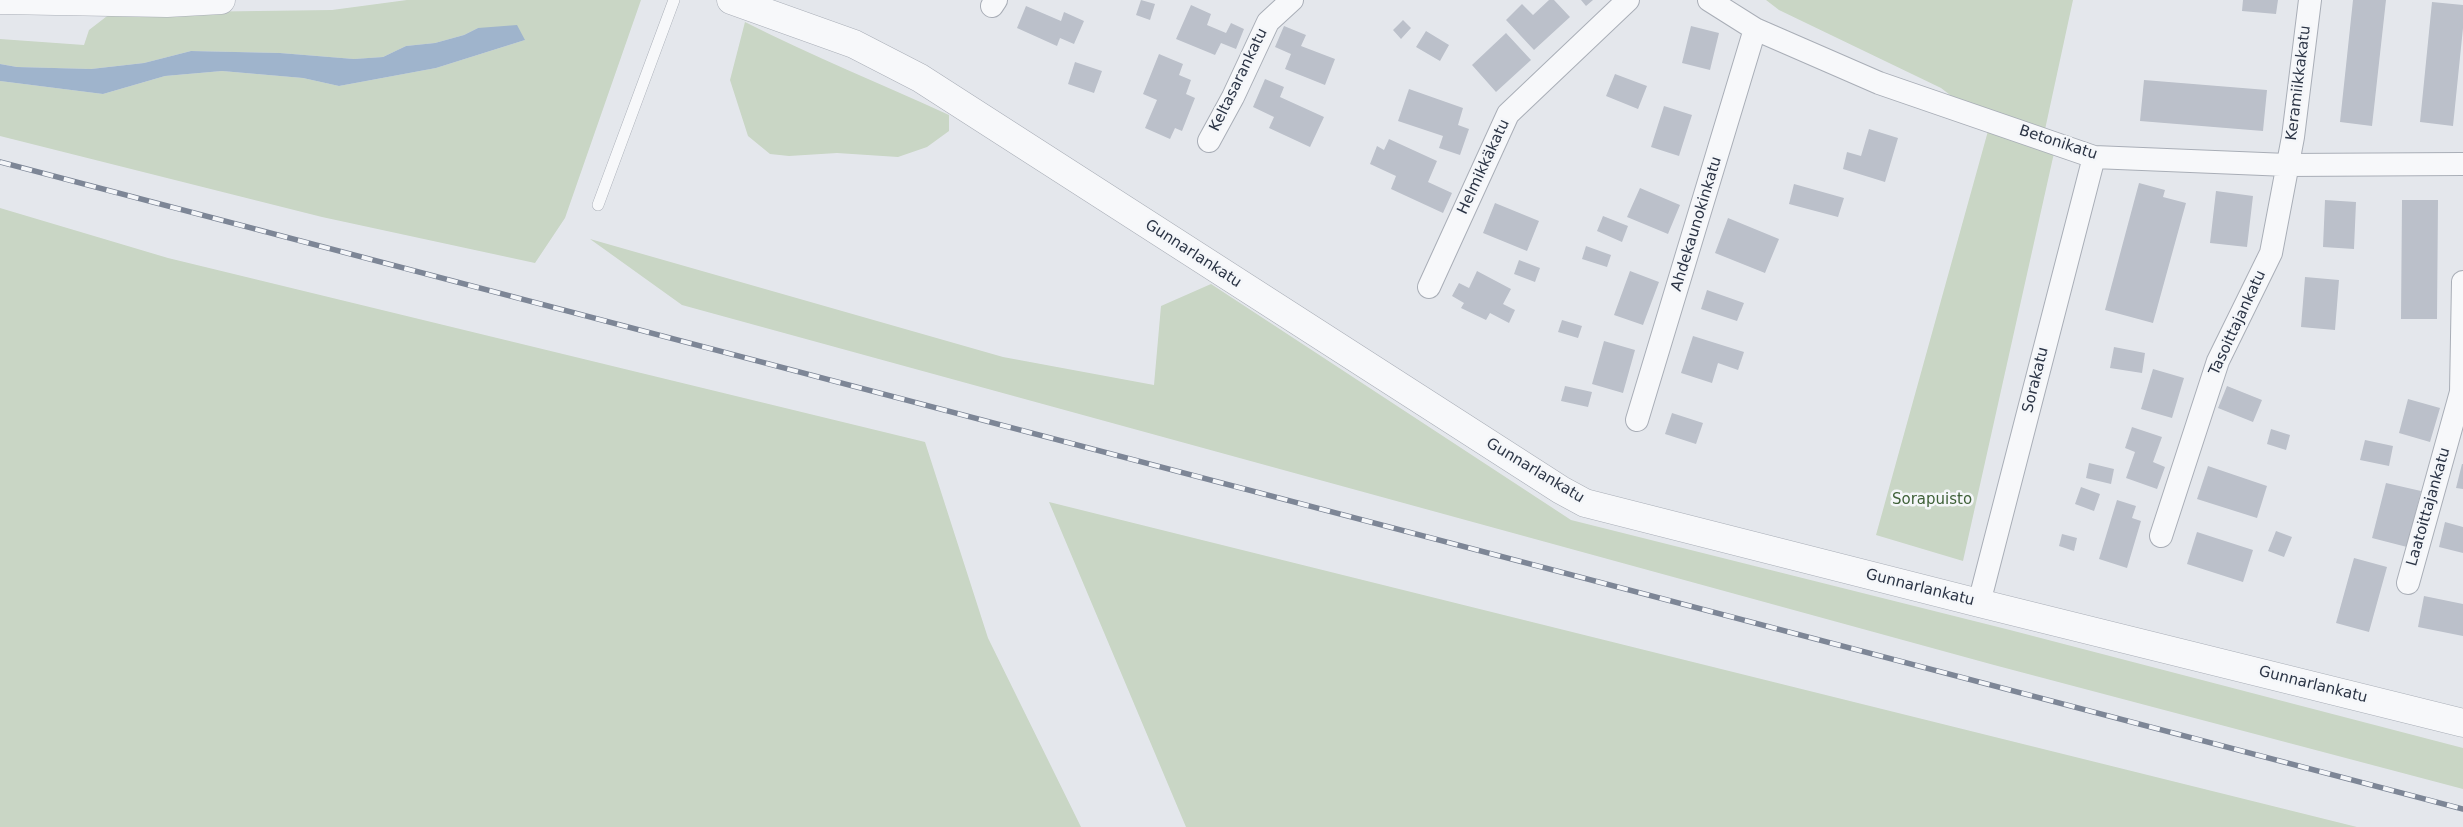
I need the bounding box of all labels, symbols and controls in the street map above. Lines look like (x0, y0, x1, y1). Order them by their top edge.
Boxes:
street label: Keramiikkakatu (2283, 24, 2315, 142)
street label: Keltasarankatu (1206, 26, 1272, 134)
street label: Helmikkäkatu (1454, 117, 1514, 217)
street label: Betonikatu (2017, 122, 2099, 164)
street label: Ahdekaunokinkatu (1668, 155, 1726, 293)
street label: Gunnarlankatu (1141, 216, 1245, 292)
street label: Tasoittajankatu (2206, 268, 2270, 378)
street label: Sorakatu (2019, 345, 2053, 415)
street label: Gunnarlankatu (1483, 435, 1587, 507)
street label: Laatoittajankatu (2403, 446, 2455, 568)
park label: Sorapuisto (1892, 491, 1972, 509)
street label: Gunnarlankatu (1864, 566, 1976, 610)
street label: Gunnarlankatu (2257, 663, 2369, 707)

